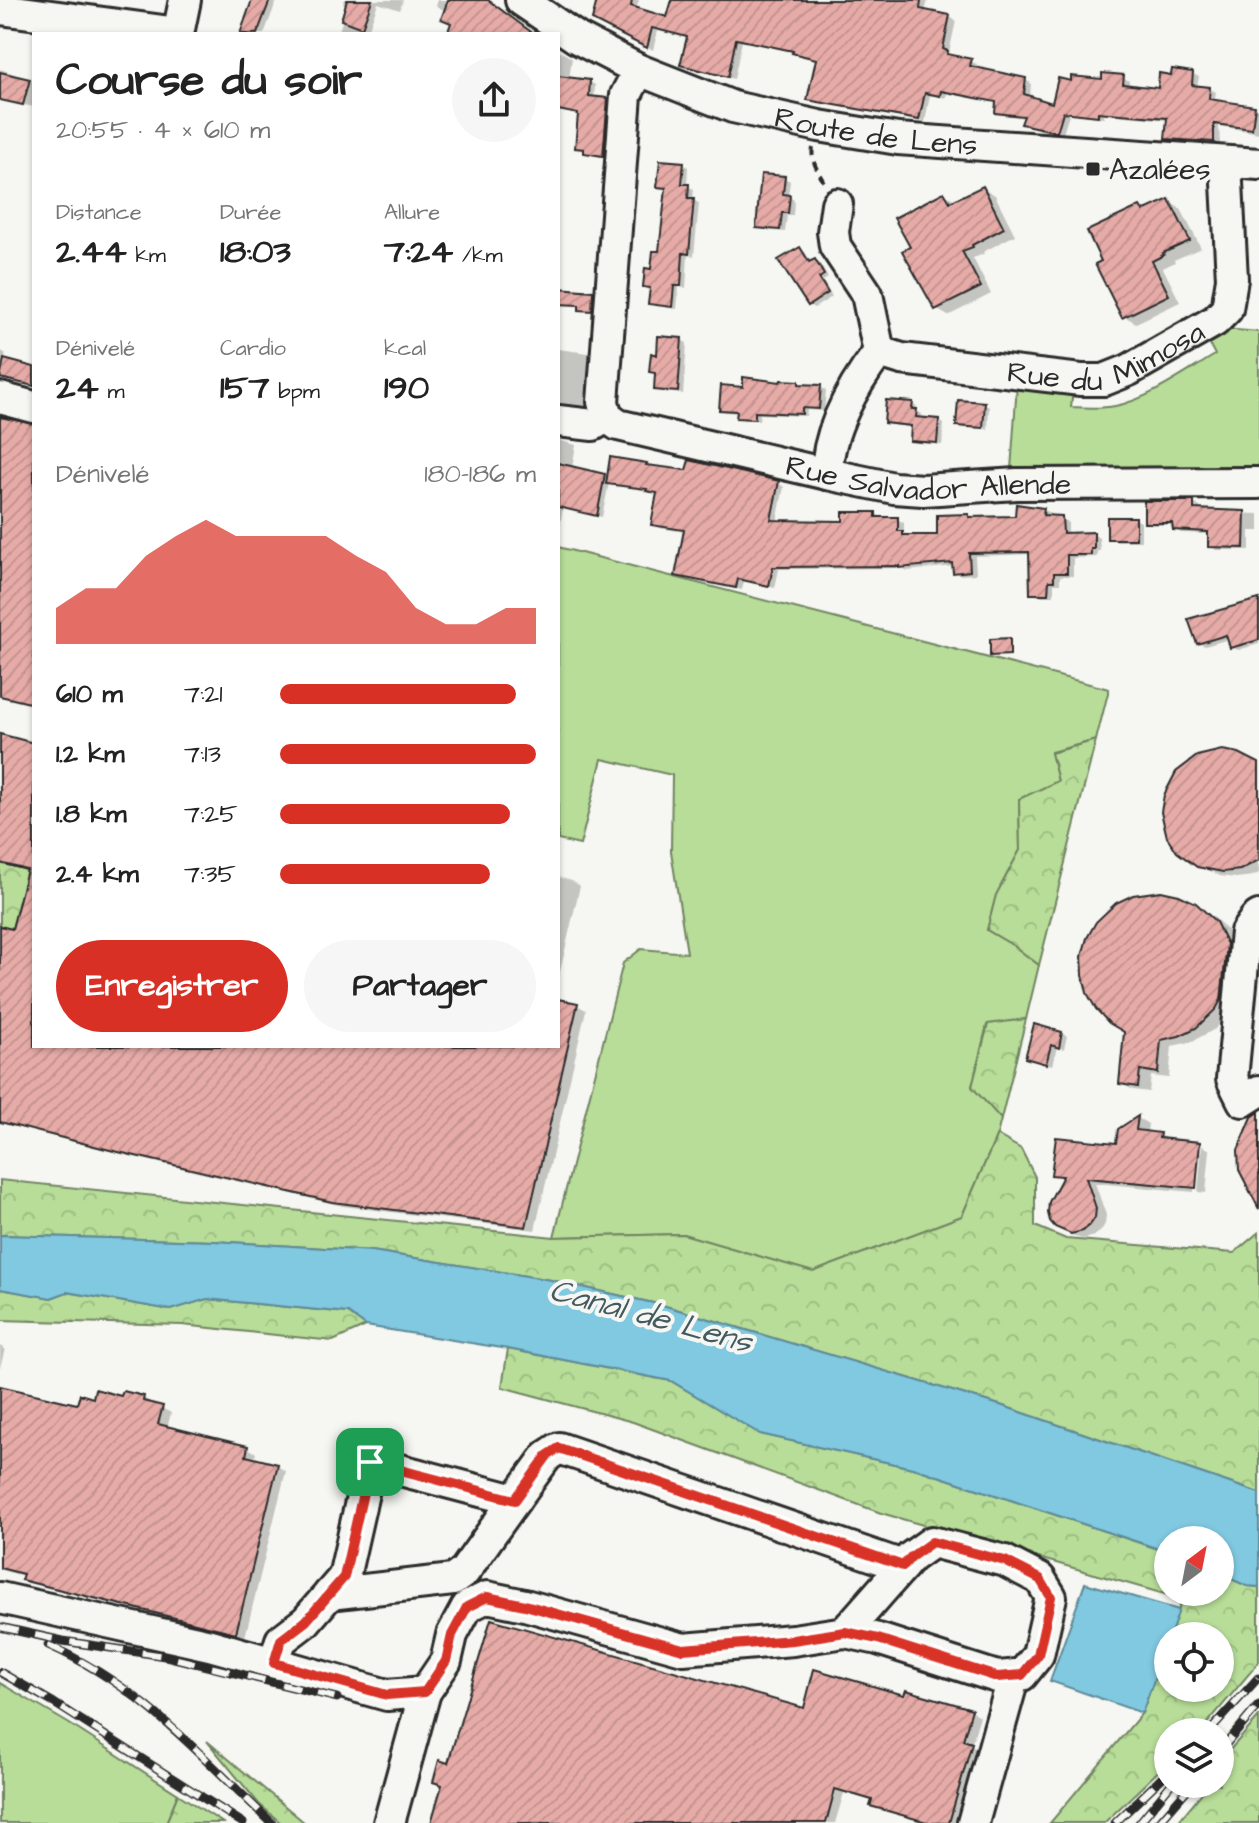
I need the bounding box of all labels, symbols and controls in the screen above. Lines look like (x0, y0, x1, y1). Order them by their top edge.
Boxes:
text: Course du soir (56, 51, 362, 112)
button: share (452, 58, 536, 142)
street label: Route de Lens (770, 97, 979, 166)
text: 20:55 · 4 × 610 m (56, 112, 270, 148)
place label: Azalées (1109, 149, 1211, 191)
marker: Azalées (1084, 160, 1102, 178)
text: Distance (56, 197, 142, 228)
text: Durée (220, 197, 281, 228)
text: Allure (384, 197, 440, 228)
text: 2.44 (56, 228, 127, 276)
text: 18:03 (220, 228, 291, 276)
text: 7:24 (384, 228, 453, 276)
text: km (127, 240, 166, 271)
text: /km (453, 240, 503, 271)
street label: Rue du Mimosa (1005, 311, 1212, 403)
text: Dénivelé (56, 333, 135, 364)
text: Cardio (220, 333, 286, 364)
text: kcal (384, 333, 426, 364)
text: 24 (56, 364, 99, 412)
text: 157 (220, 364, 269, 412)
text: 190 (384, 364, 429, 412)
text: m (99, 376, 125, 407)
text: bpm (269, 376, 320, 407)
street label: Rue Salvador Allende (782, 445, 1071, 512)
text: Dénivelé (56, 456, 150, 492)
text: 180–186 m (424, 456, 536, 492)
text: 610 m (56, 676, 123, 712)
text: 7:21 (184, 676, 223, 712)
text: 1.2 km (56, 736, 124, 772)
text: 7:13 (184, 736, 221, 772)
text: 1.8 km (56, 796, 126, 832)
text: 7:25 (184, 796, 238, 832)
text: 2.4 km (56, 856, 139, 892)
text: 7:35 (184, 856, 236, 892)
button: Enregistrer (56, 940, 288, 1032)
button: Partager (304, 940, 536, 1032)
water label: Canal de Lens (545, 1268, 758, 1365)
pin (336, 1428, 404, 1496)
icon: arrive (348, 1440, 392, 1484)
north arrow (1154, 1526, 1234, 1606)
map controls (1154, 1526, 1234, 1798)
button: locate (1154, 1622, 1234, 1702)
button: layers (1154, 1718, 1234, 1798)

